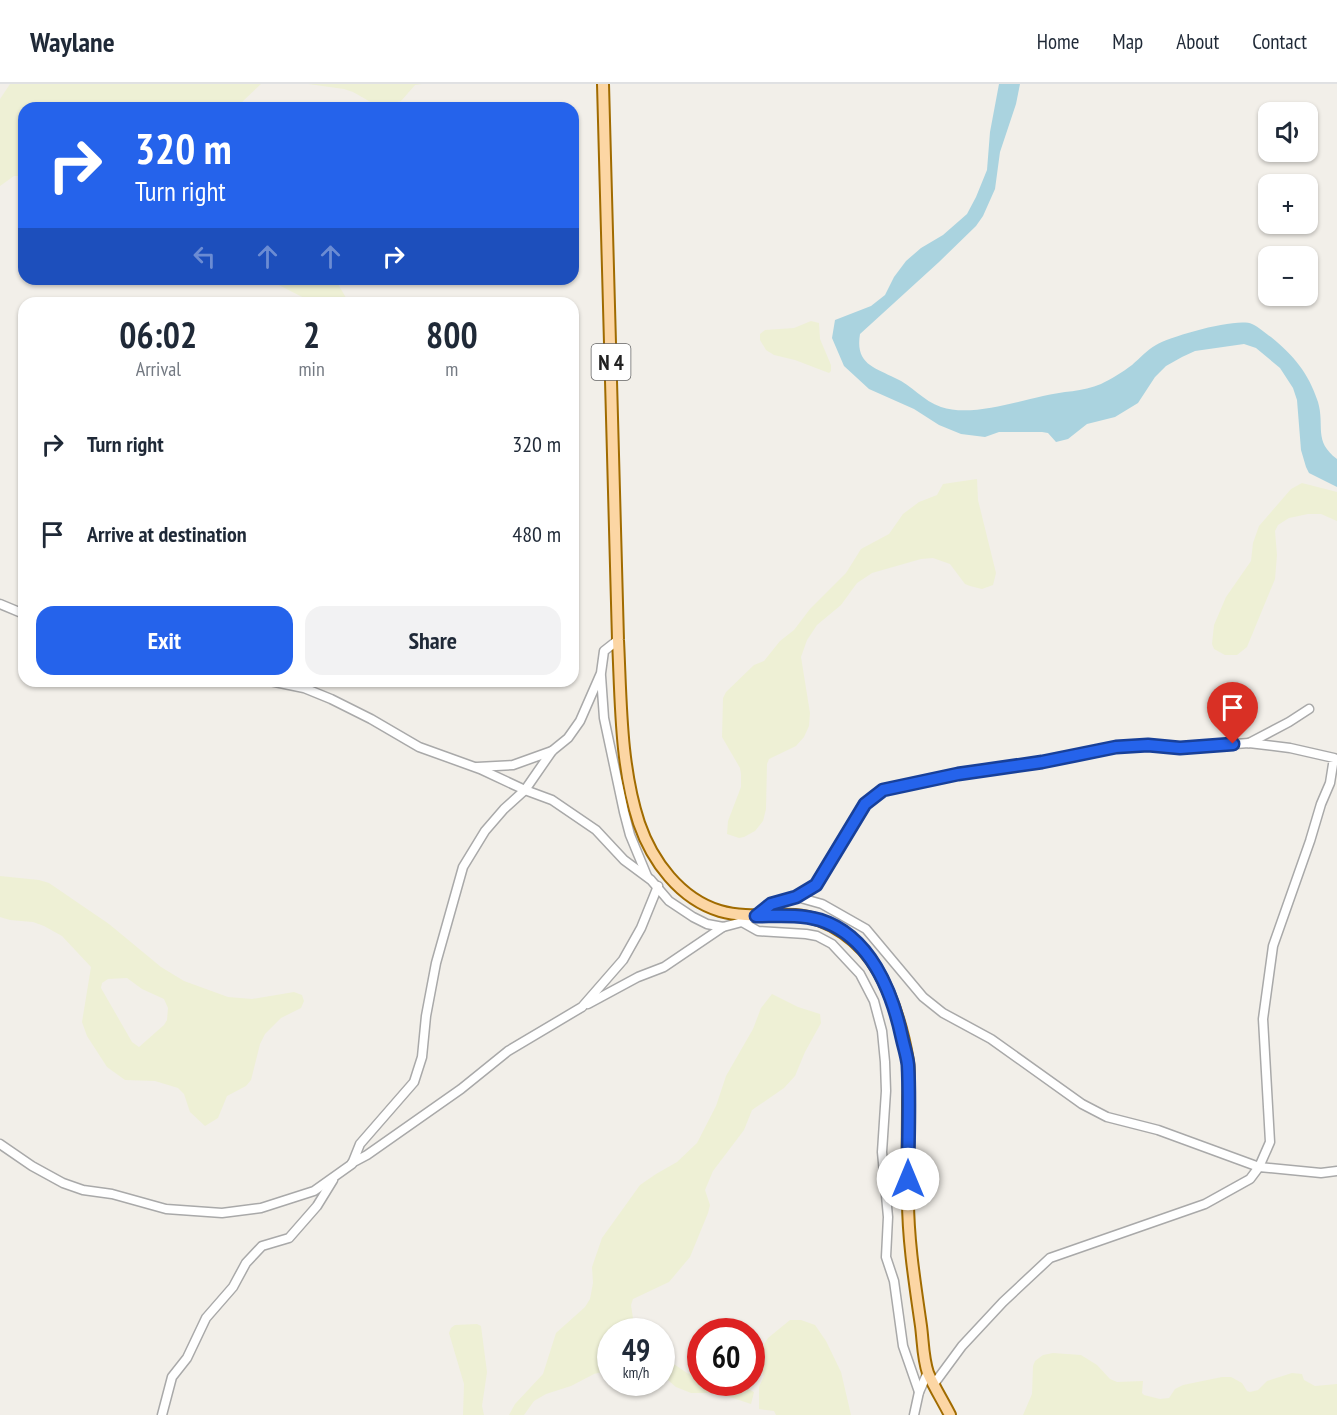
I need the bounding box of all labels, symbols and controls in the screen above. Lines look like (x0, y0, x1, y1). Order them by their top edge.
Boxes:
text: Waylane (30, 23, 115, 60)
text: Home (1037, 28, 1079, 55)
text: Map (1112, 28, 1143, 55)
text: About (1176, 28, 1219, 55)
text: Contact (1252, 28, 1307, 55)
map controls (1258, 102, 1318, 306)
button: sound (1258, 102, 1318, 162)
text: 320 m (135, 121, 232, 176)
icon: right (36, 126, 114, 204)
text: Turn right (135, 174, 226, 208)
button: + (1258, 174, 1318, 234)
icon: left (188, 240, 221, 273)
icon: ahead (251, 240, 284, 273)
icon: ahead (314, 240, 347, 273)
icon: right (377, 240, 410, 273)
button: − (1258, 246, 1318, 306)
text: 06:02 (119, 311, 197, 358)
text: 2 (303, 311, 320, 358)
text: 800 (426, 311, 478, 358)
road number: N 4 (592, 344, 630, 380)
text: Arrival (136, 356, 181, 382)
text: min (299, 356, 325, 382)
text: m (445, 356, 458, 382)
icon: right (36, 428, 69, 461)
text: Turn right (87, 430, 164, 458)
text: 320 m (512, 430, 561, 458)
icon: arrive (36, 518, 69, 551)
text: Arrive at destination (87, 520, 247, 548)
text: 480 m (512, 520, 561, 548)
button: Exit (36, 606, 293, 675)
button: Share (305, 606, 561, 675)
pin (1207, 682, 1258, 744)
icon: arrive (1216, 691, 1249, 724)
position arrow (876, 1147, 940, 1211)
speed limit sign: 60 (687, 1318, 765, 1396)
text: 49 (622, 1330, 650, 1369)
text: km/h (623, 1363, 649, 1382)

